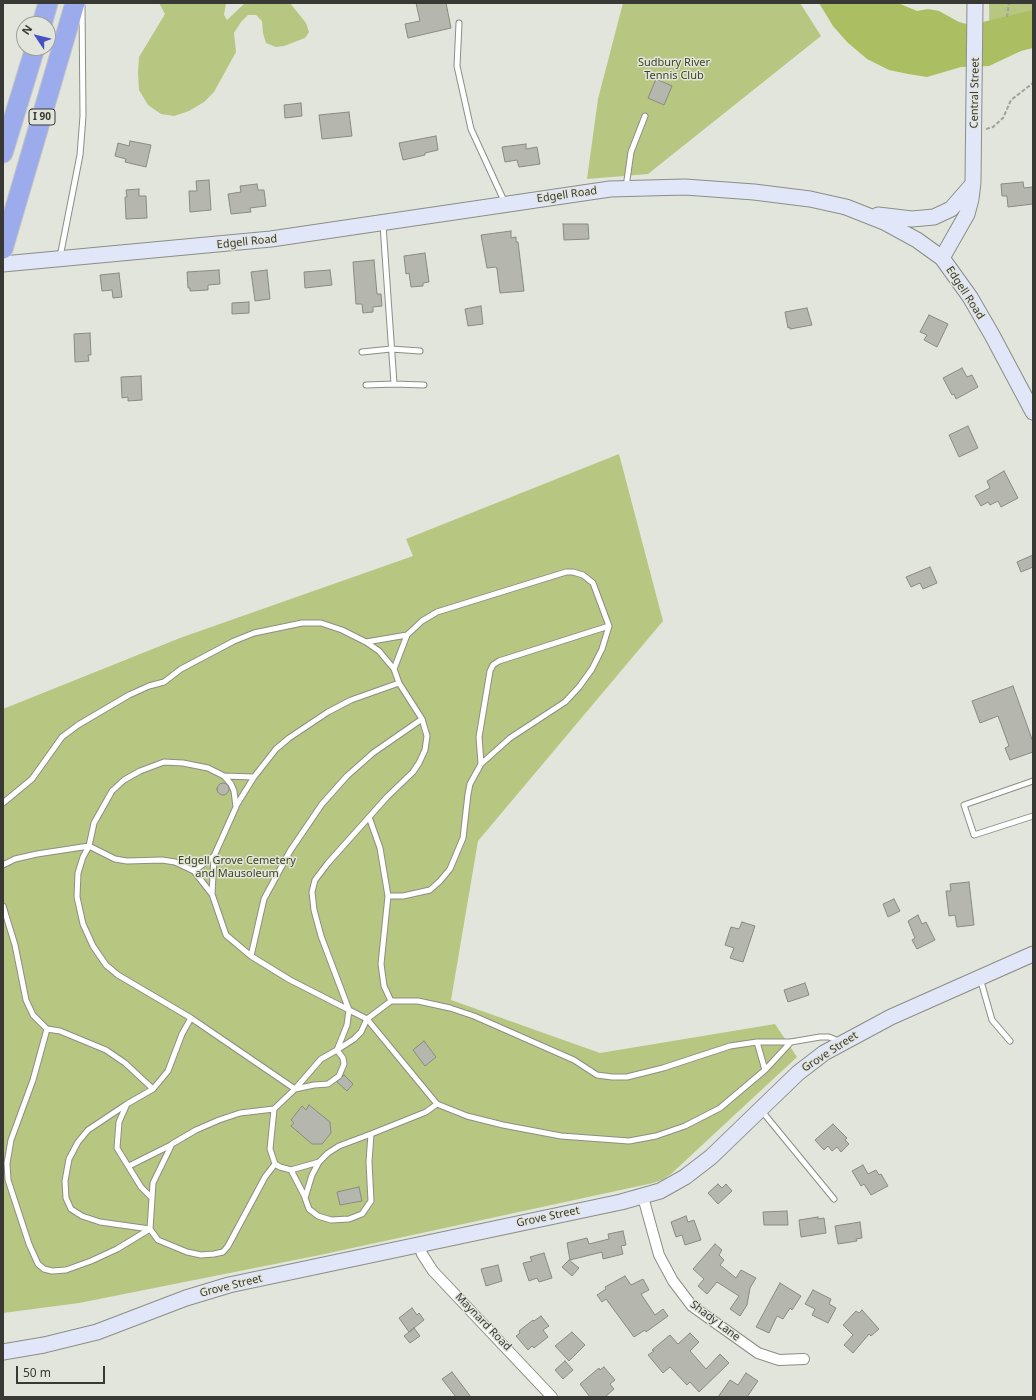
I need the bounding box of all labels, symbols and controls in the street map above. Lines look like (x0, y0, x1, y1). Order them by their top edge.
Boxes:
north arrow (16, 16, 56, 56)
text: N (18, 21, 35, 37)
park label: Sudbury River Tennis Club (638, 56, 710, 82)
street label: Central Street (968, 57, 982, 129)
road number: I 90 (29, 109, 55, 125)
street label: Edgell Road (536, 184, 598, 206)
street label: Edgell Road (216, 232, 278, 252)
street label: Edgell Road (943, 264, 987, 322)
park label: Edgell Grove Cemetery and Mausoleum (178, 854, 296, 880)
street label: Grove Street (800, 1029, 860, 1075)
street label: Grove Street (515, 1204, 581, 1230)
street label: Grove Street (198, 1272, 264, 1300)
street label: Maynard Road (452, 1290, 514, 1354)
street label: Shady Lane (687, 1298, 743, 1344)
scale bar (18, 1358, 107, 1384)
text: 50 m (23, 1364, 51, 1381)

